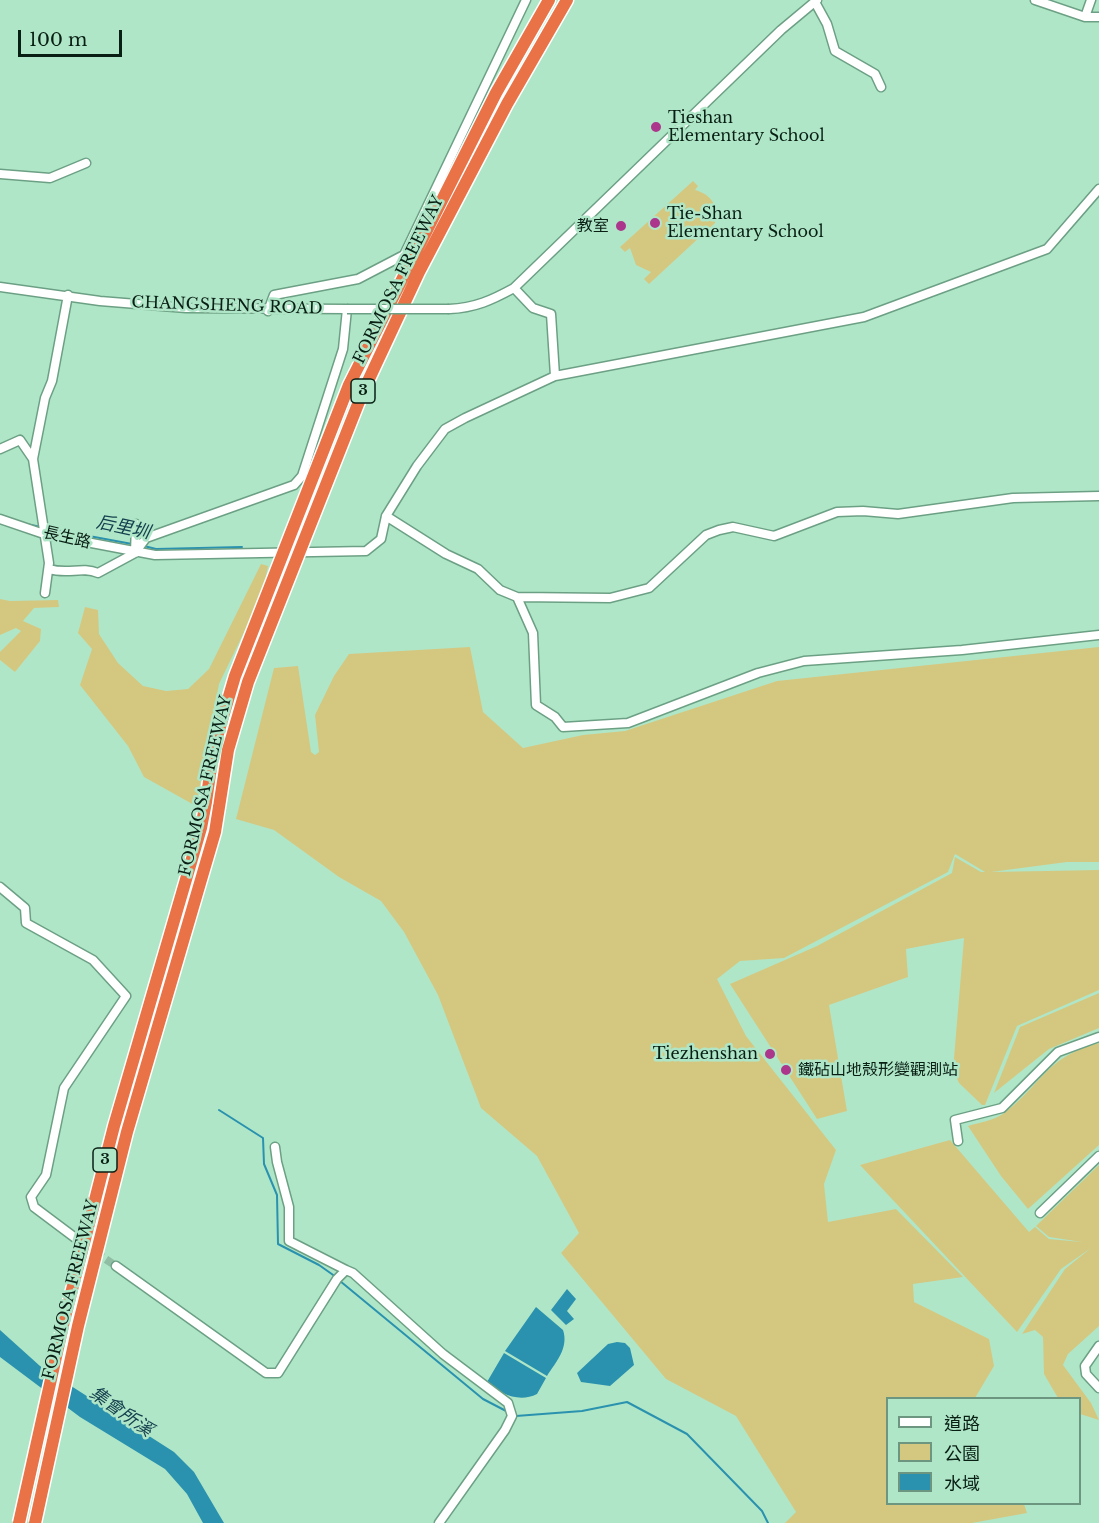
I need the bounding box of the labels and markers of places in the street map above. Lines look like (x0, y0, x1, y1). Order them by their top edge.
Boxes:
place label: Tieshan Elementary School (668, 108, 825, 146)
marker: Tieshan Elementary School (649, 120, 663, 134)
place label: Tie-Shan Elementary School (667, 204, 824, 242)
place label: 教室 (577, 216, 609, 236)
marker: Tie-Shan Elementary School (648, 216, 662, 230)
marker: 教室 (614, 219, 628, 233)
place label: Tiezhenshan (653, 1044, 758, 1064)
marker: Tiezhenshan (763, 1047, 777, 1061)
place label: 鐵砧山地殼形變觀測站 (798, 1060, 958, 1080)
marker: 鐵砧山地殼形變觀測站 (779, 1063, 793, 1077)

